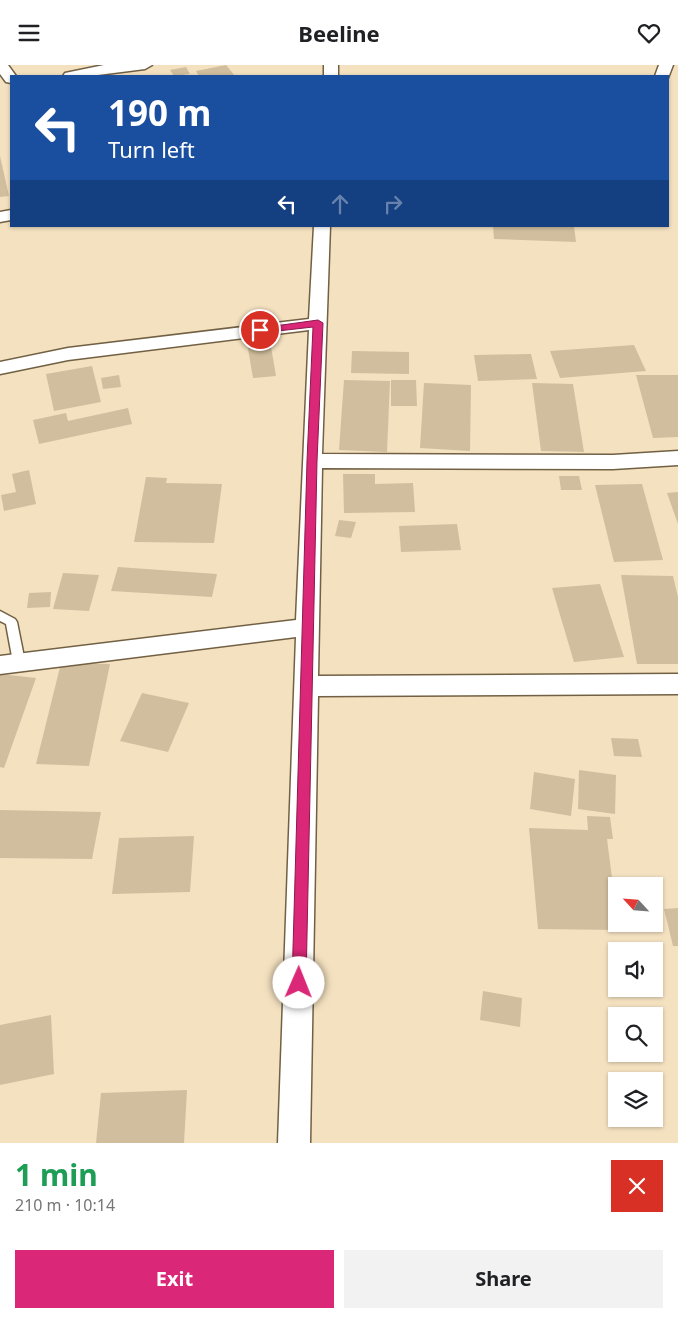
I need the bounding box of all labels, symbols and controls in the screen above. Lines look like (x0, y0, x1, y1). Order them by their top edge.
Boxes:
text: Beeline (298, 18, 380, 48)
icon: menu (15, 19, 43, 47)
icon: heart (635, 19, 663, 47)
text: 190 m (108, 89, 211, 136)
icon: left (25, 95, 90, 160)
text: Turn left (108, 134, 195, 164)
icon: left (273, 190, 301, 218)
icon: ahead (326, 190, 354, 218)
icon: right (379, 190, 407, 218)
pin (239, 309, 281, 351)
icon: arrive (246, 316, 274, 344)
north arrow (608, 877, 662, 933)
map controls (608, 877, 663, 1127)
button: sound (608, 942, 663, 997)
position arrow (272, 956, 324, 1008)
button: search (608, 1007, 663, 1062)
button: layers (608, 1072, 663, 1127)
text: 1 min (15, 1154, 98, 1195)
button: close (611, 1160, 663, 1212)
text: 210 m · 10:14 (15, 1194, 115, 1216)
button: Exit (15, 1250, 334, 1308)
button: Share (344, 1250, 663, 1308)

